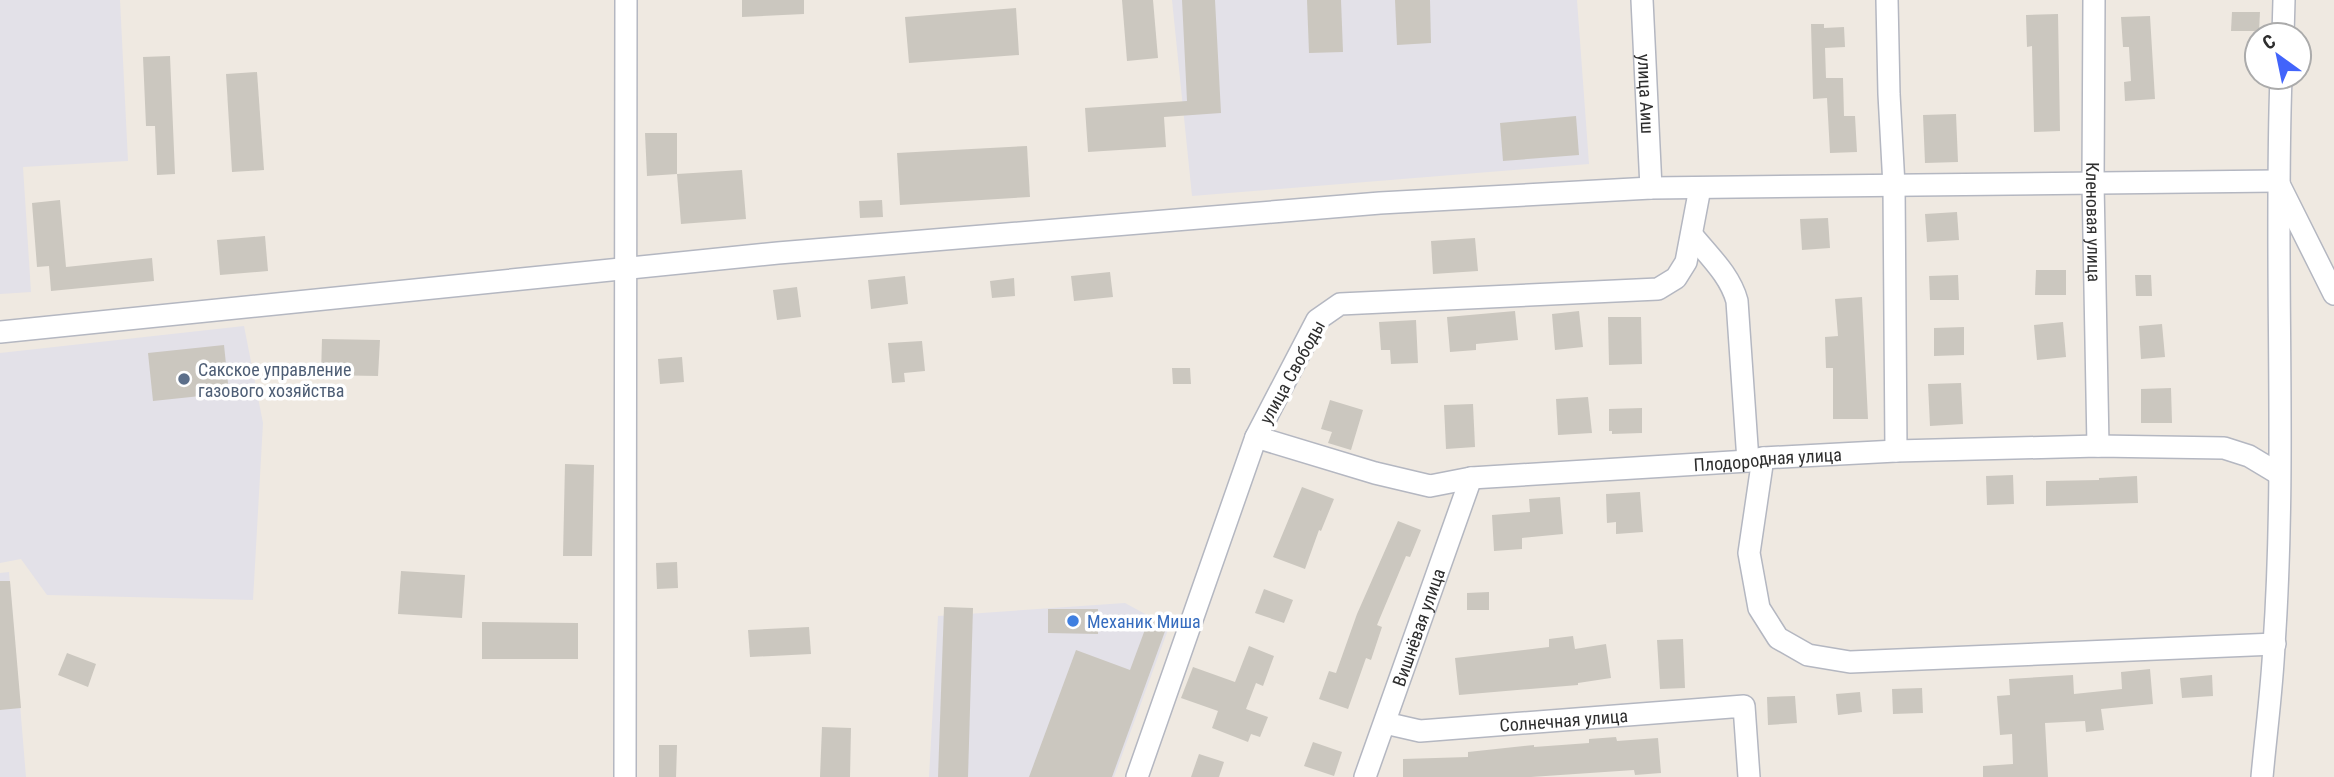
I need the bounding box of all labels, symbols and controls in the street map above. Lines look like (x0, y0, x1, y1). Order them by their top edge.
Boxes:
north arrow (2243, 21, 2313, 91)
text: С (2258, 29, 2280, 55)
street label: улица Аиш (1634, 53, 1659, 134)
street label: Кленовая улица (2082, 162, 2105, 282)
street label: улица Свободы (1255, 317, 1329, 427)
place label: Сакское управление газового хозяйства (198, 359, 351, 401)
marker: Сакское управление газового хозяйства (176, 371, 192, 387)
street label: Плодородная улица (1693, 443, 1842, 475)
street label: Вишнёвая улица (1388, 565, 1449, 689)
place label: Механик Миша (1087, 611, 1201, 632)
marker: Механик Миша (1065, 613, 1081, 629)
street label: Солнечная улица (1499, 704, 1629, 735)

